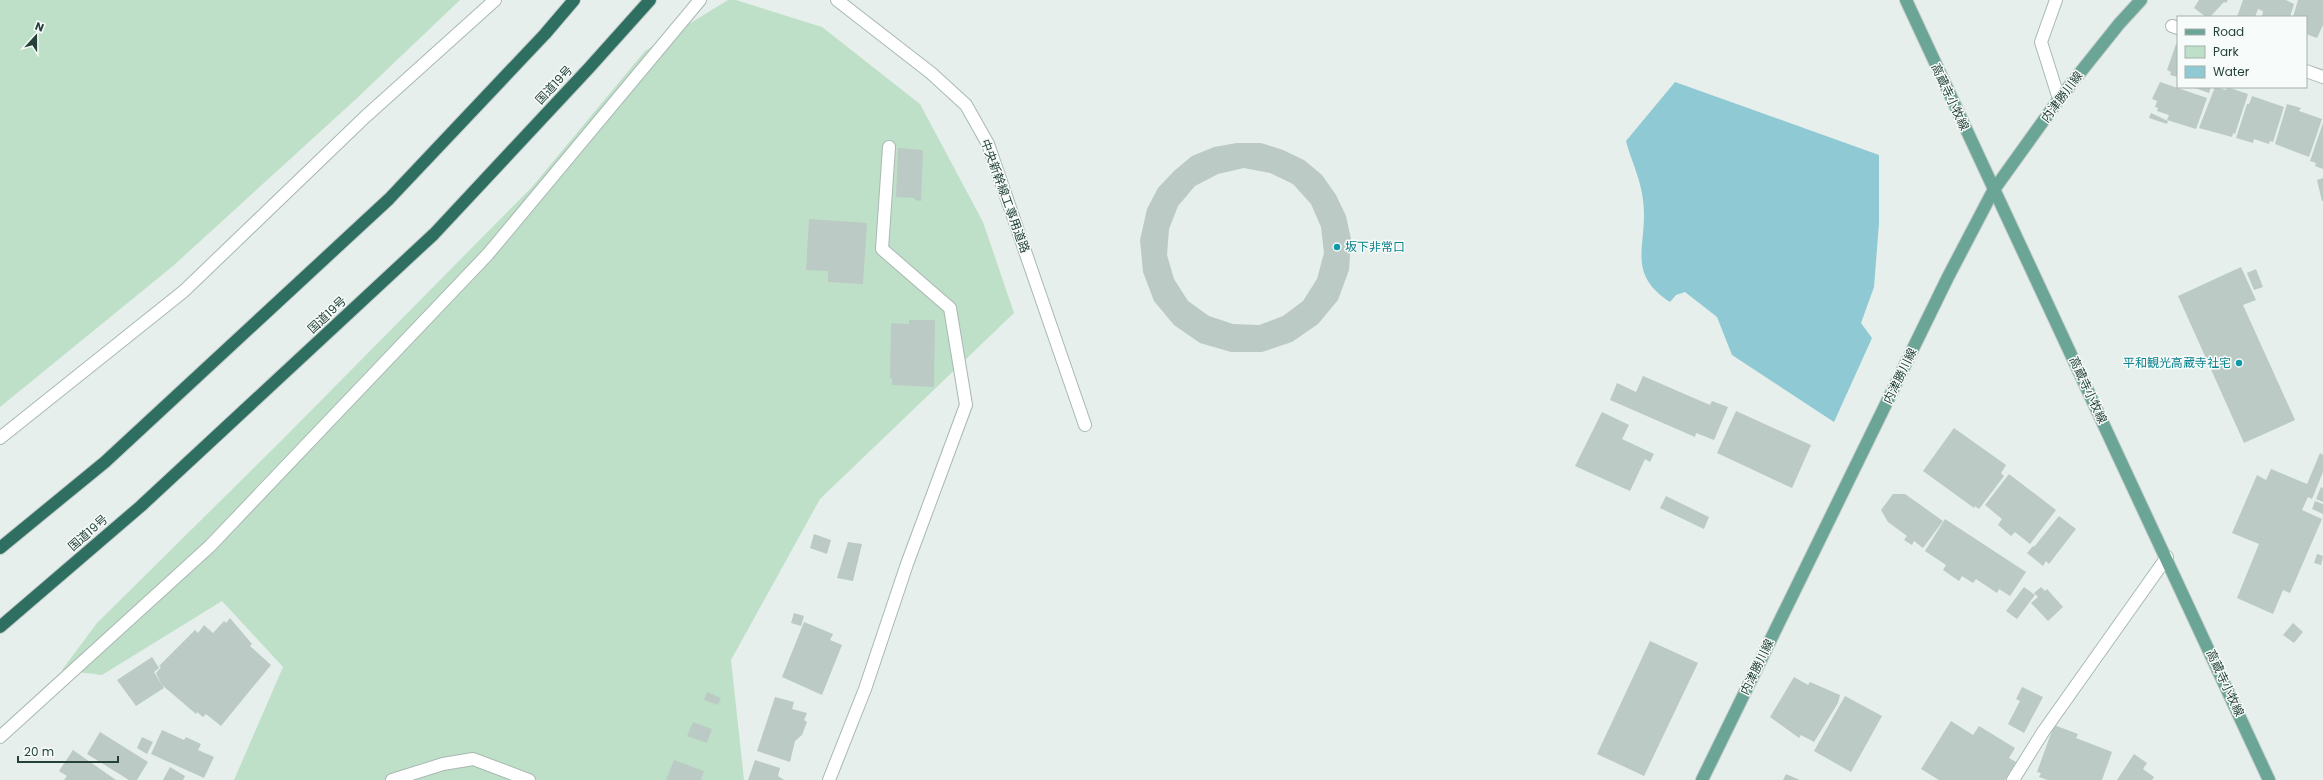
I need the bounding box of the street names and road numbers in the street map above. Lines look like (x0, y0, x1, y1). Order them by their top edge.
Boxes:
street label: 高蔵寺小牧線 (1928, 61, 1973, 133)
street label: 国道19号 (531, 62, 576, 108)
street label: 内津勝川線 (2037, 68, 2086, 126)
street label: 中央新幹線工事用道路 (977, 137, 1034, 255)
street label: 国道19号 (304, 292, 350, 337)
street label: 内津勝川線 (1879, 345, 1920, 406)
street label: 高蔵寺小牧線 (2066, 354, 2111, 426)
street label: 国道19号 (64, 511, 111, 555)
street label: 内津勝川線 (1736, 636, 1777, 697)
street label: 高蔵寺小牧線 (2203, 647, 2248, 719)

